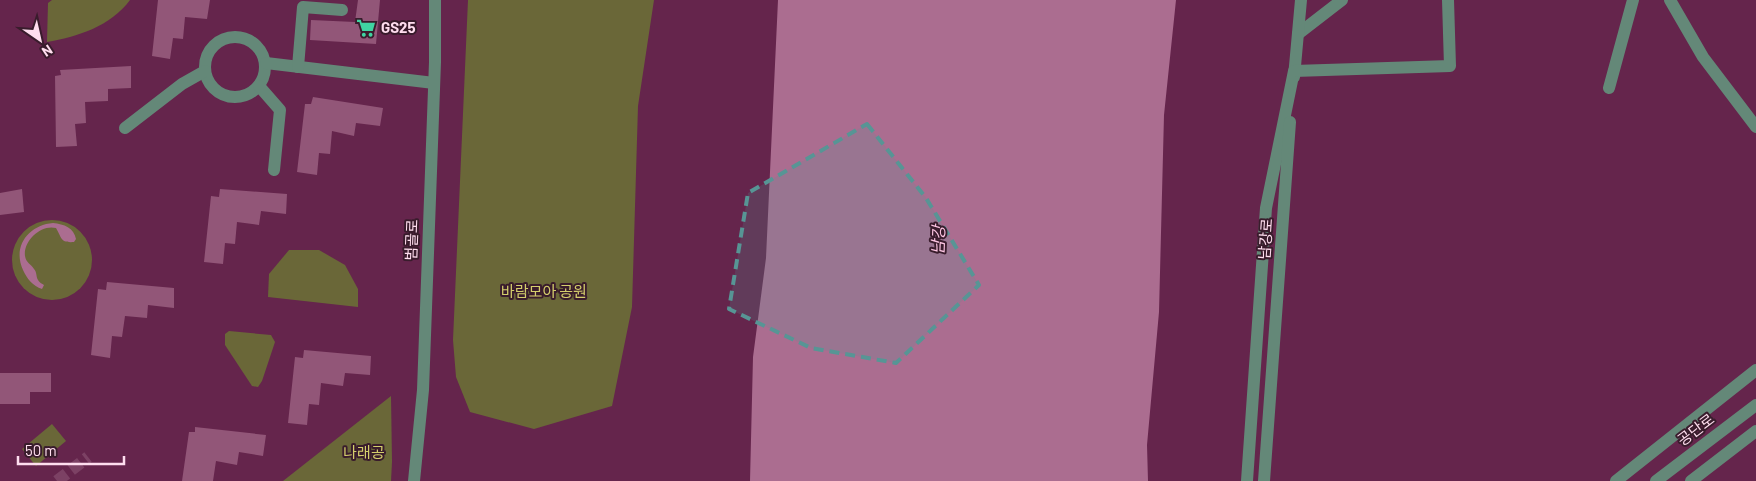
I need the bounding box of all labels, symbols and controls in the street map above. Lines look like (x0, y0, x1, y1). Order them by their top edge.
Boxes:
north arrow (15, 15, 65, 65)
supermarket icon: GS25 (355, 17, 377, 39)
place label: GS25 (381, 18, 416, 36)
text: N (39, 42, 56, 61)
street label: 남강로 (1255, 218, 1275, 260)
street label: 범골로 (401, 219, 421, 261)
water label: 남강 (927, 223, 948, 255)
park label: 바람모아 공원 (501, 282, 587, 300)
street label: 공단로 (1673, 410, 1717, 449)
scale bar (18, 434, 124, 466)
text: 50 m (25, 441, 57, 459)
park label: 나래공 (343, 443, 385, 461)

